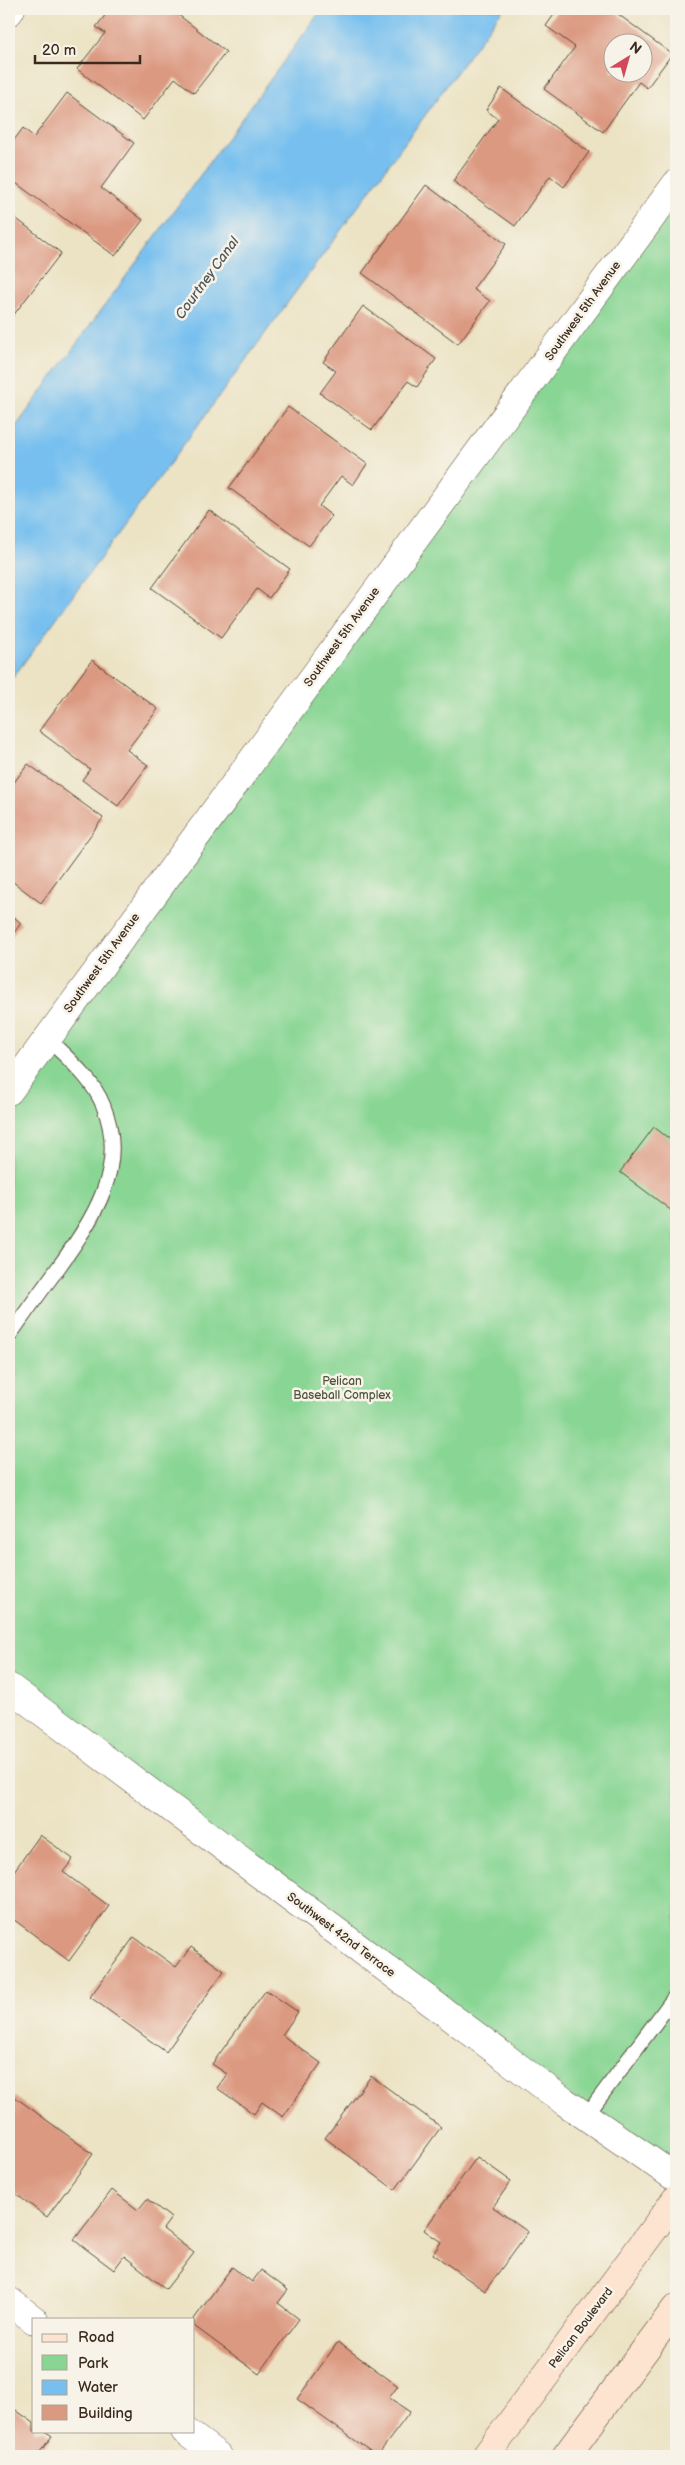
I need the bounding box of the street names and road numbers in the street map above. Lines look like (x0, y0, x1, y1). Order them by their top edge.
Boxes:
street label: Southwest 5th Avenue (542, 258, 624, 364)
street label: Southwest 5th Avenue (301, 584, 383, 690)
street label: Southwest 5th Avenue (61, 910, 143, 1016)
street label: Southwest 42nd Terrace (284, 1889, 398, 1981)
street label: Pelican Boulevard (546, 2284, 616, 2371)

